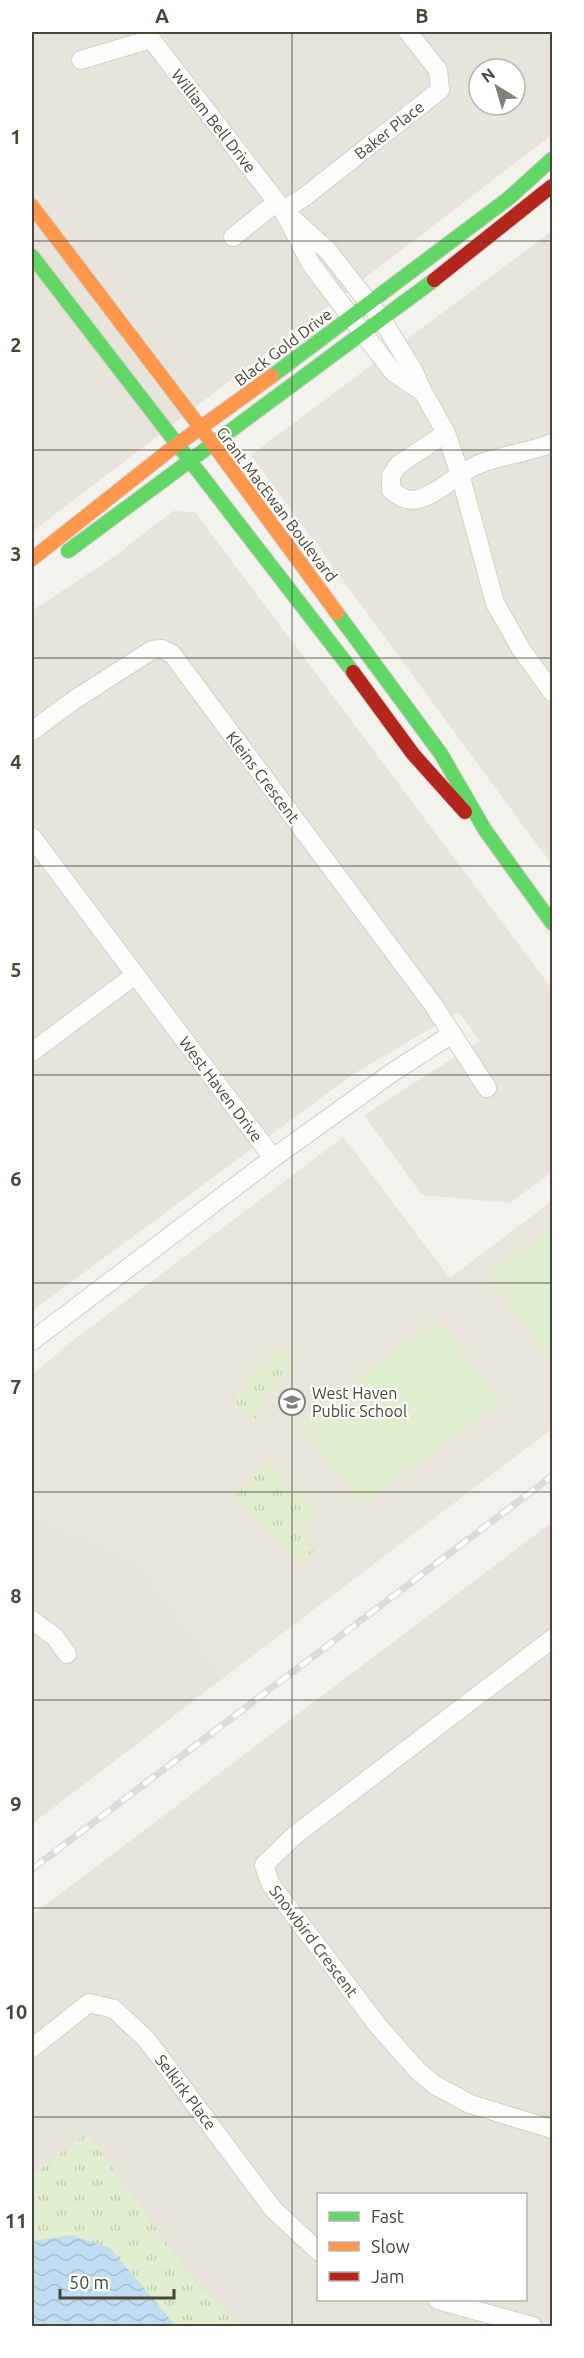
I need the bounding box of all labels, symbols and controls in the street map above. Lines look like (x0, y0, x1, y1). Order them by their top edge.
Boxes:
text: A (155, 4, 169, 27)
text: B (415, 4, 429, 27)
north arrow (467, 57, 527, 117)
text: N (478, 64, 498, 86)
street label: William Bell Drive (168, 66, 260, 176)
street label: Baker Place (351, 97, 427, 163)
text: 1 (10, 125, 22, 148)
street label: Black Gold Drive (231, 305, 335, 389)
text: 2 (10, 333, 22, 356)
street label: Grant MacEwan Boulevard (213, 423, 341, 585)
text: 3 (10, 542, 22, 565)
street label: Kleins Crescent (223, 728, 304, 827)
text: 4 (10, 750, 22, 773)
text: 5 (10, 958, 22, 981)
street label: West Haven Drive (176, 1033, 266, 1145)
text: 6 (10, 1167, 22, 1190)
text: 7 (10, 1375, 22, 1398)
place label: West Haven Public School (312, 1384, 407, 1420)
school or university icon: West Haven Public School (277, 1387, 307, 1417)
text: 8 (10, 1584, 22, 1607)
text: 9 (10, 1792, 22, 1815)
street label: Snowbird Crescent (266, 1882, 362, 2001)
text: 10 (5, 2000, 27, 2023)
street label: Selkirk Place (152, 2051, 220, 2133)
legend (317, 2193, 527, 2301)
text: Fast (371, 2206, 404, 2226)
text: 11 (5, 2209, 27, 2232)
text: Slow (371, 2236, 410, 2256)
scale bar (60, 2262, 174, 2300)
text: Jam (371, 2266, 405, 2286)
text: 50 m (69, 2272, 109, 2292)

